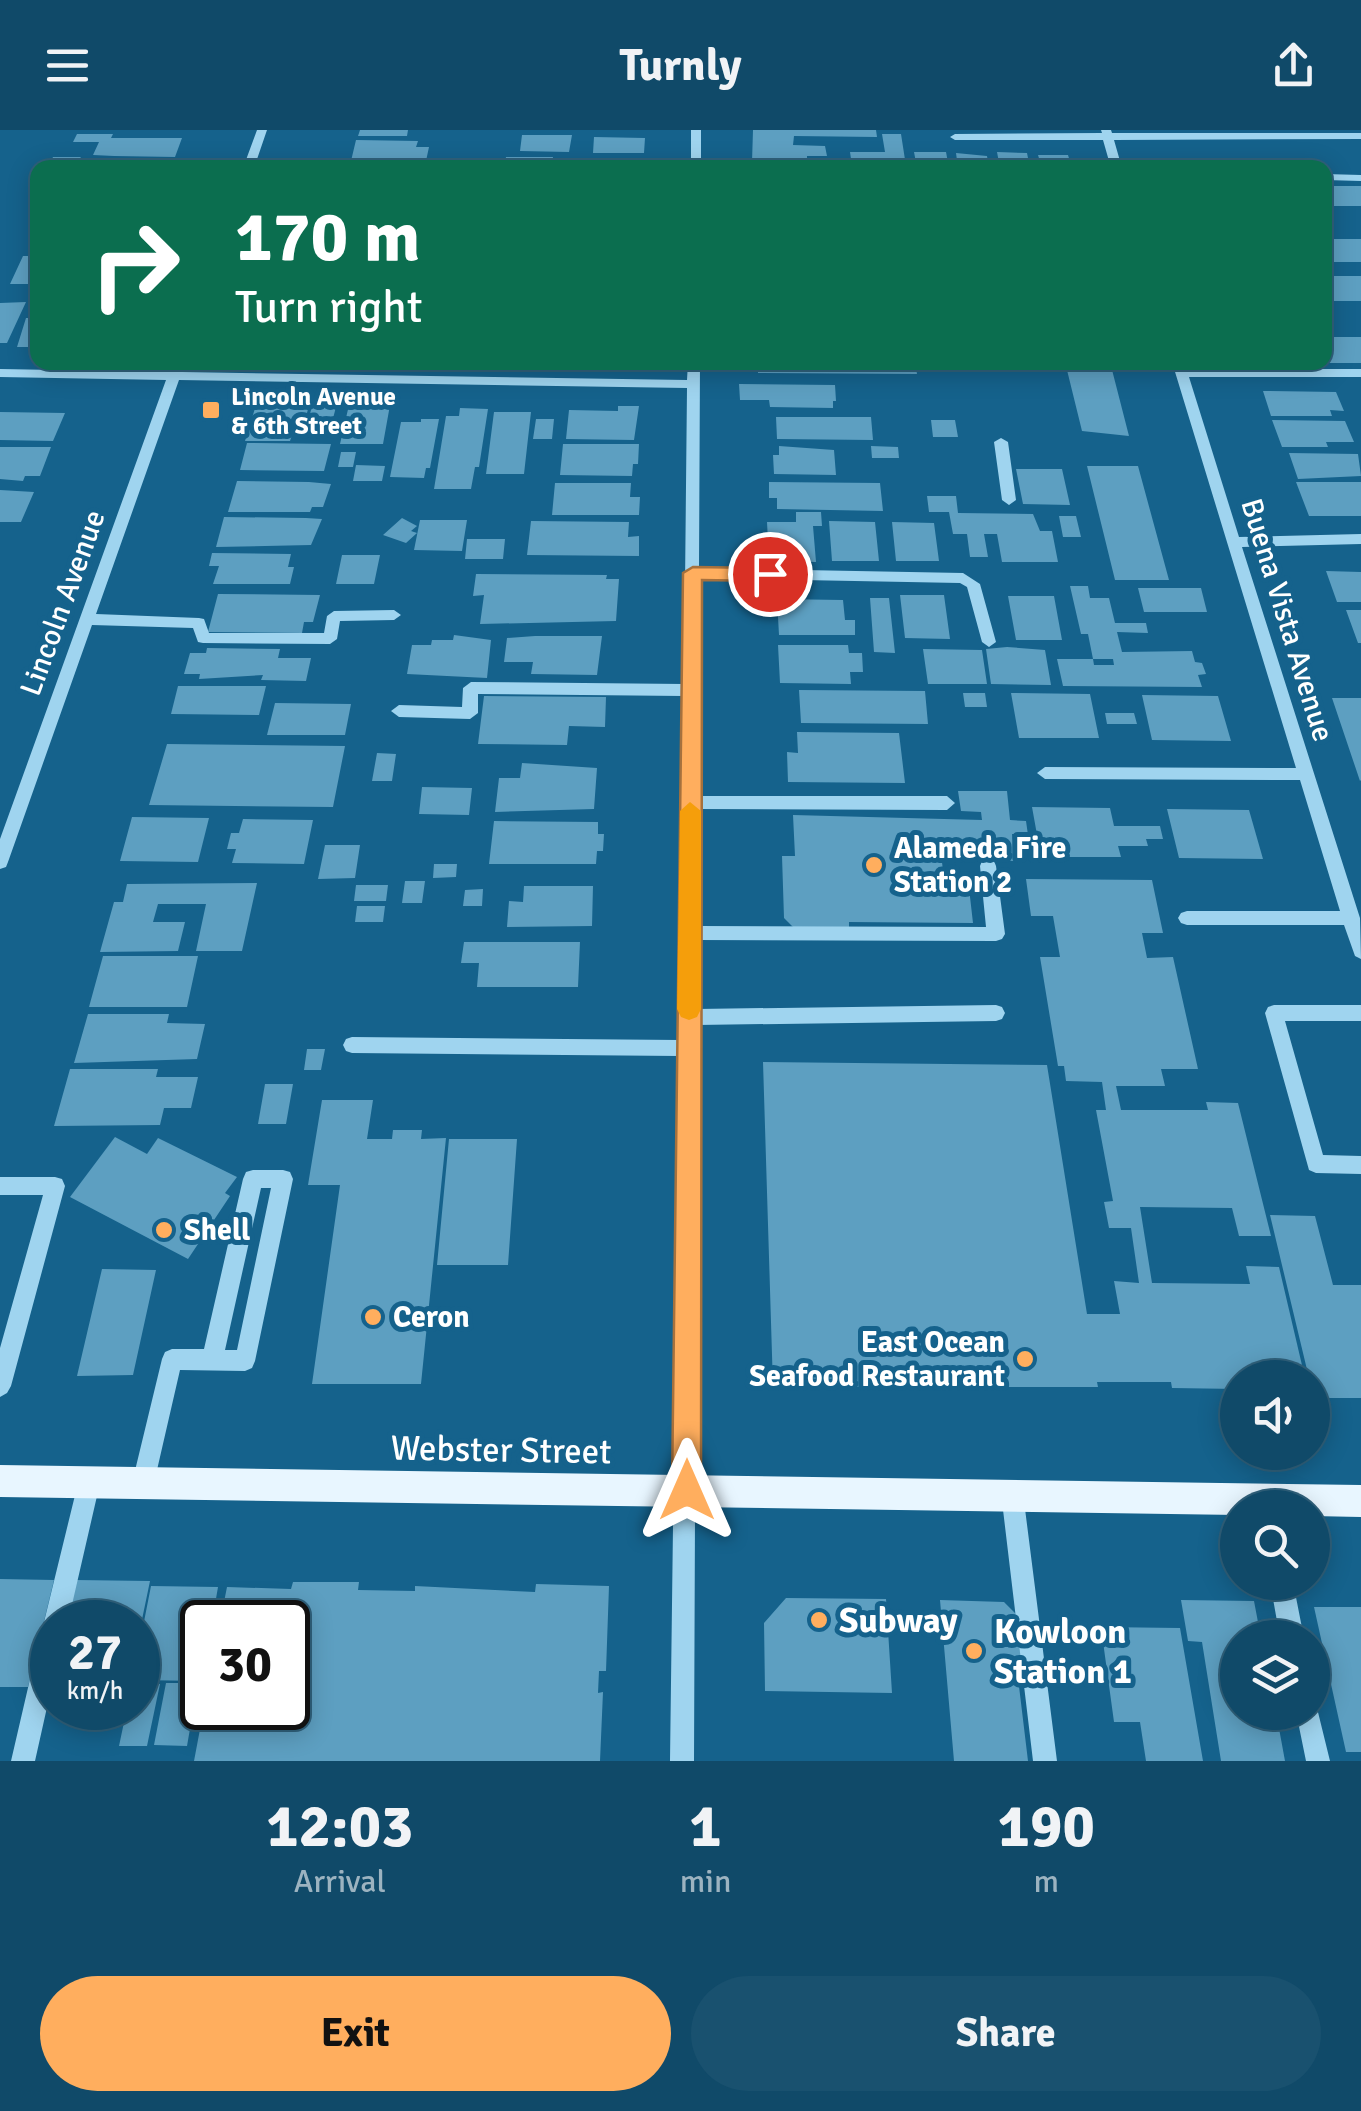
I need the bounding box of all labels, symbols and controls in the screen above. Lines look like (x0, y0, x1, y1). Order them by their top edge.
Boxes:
icon: menu (40, 38, 95, 93)
text: Turnly (619, 38, 742, 93)
icon: share (1266, 38, 1321, 93)
text: 170 m (235, 194, 420, 280)
icon: right (70, 200, 200, 330)
text: Turn right (235, 280, 423, 335)
place label: Lincoln Avenue & 6th Street (231, 381, 396, 441)
marker: Lincoln Avenue & 6th Street (200, 399, 222, 421)
street label: Buena Vista Avenue (1232, 494, 1342, 746)
street label: Lincoln Avenue (12, 505, 114, 701)
pin (728, 532, 813, 617)
icon: arrive (743, 547, 798, 602)
place label: Alameda Fire Station 2 (894, 830, 1066, 901)
marker: Alameda Fire Station 2 (863, 854, 885, 876)
place label: Shell (184, 1212, 250, 1249)
marker: Shell (153, 1219, 175, 1241)
place label: Ceron (393, 1299, 470, 1336)
marker: Ceron (362, 1306, 384, 1328)
place label: East Ocean Seafood Restaurant (749, 1324, 1005, 1395)
marker: East Ocean Seafood Restaurant (1014, 1348, 1036, 1370)
map controls (1220, 1360, 1330, 1730)
button: sound (1220, 1360, 1330, 1470)
street label: Webster Street (390, 1427, 612, 1473)
position arrow (635, 1438, 739, 1542)
button: search (1220, 1490, 1330, 1600)
place label: Subway (839, 1599, 958, 1642)
speed limit sign: 30 (180, 1600, 310, 1730)
marker: Subway (808, 1609, 830, 1631)
place label: Kowloon Station 1 (994, 1610, 1132, 1693)
button: layers (1220, 1620, 1330, 1730)
text: 27 (68, 1622, 122, 1684)
marker: Kowloon Station 1 (963, 1640, 985, 1662)
text: km/h (67, 1675, 123, 1706)
text: 12:03 (266, 1790, 414, 1864)
text: 1 (689, 1790, 722, 1864)
text: 190 (998, 1790, 1095, 1864)
text: Arrival (294, 1862, 386, 1901)
text: min (680, 1862, 731, 1901)
text: m (1033, 1862, 1059, 1901)
button: Exit (40, 1976, 671, 2091)
button: Share (691, 1976, 1321, 2091)

